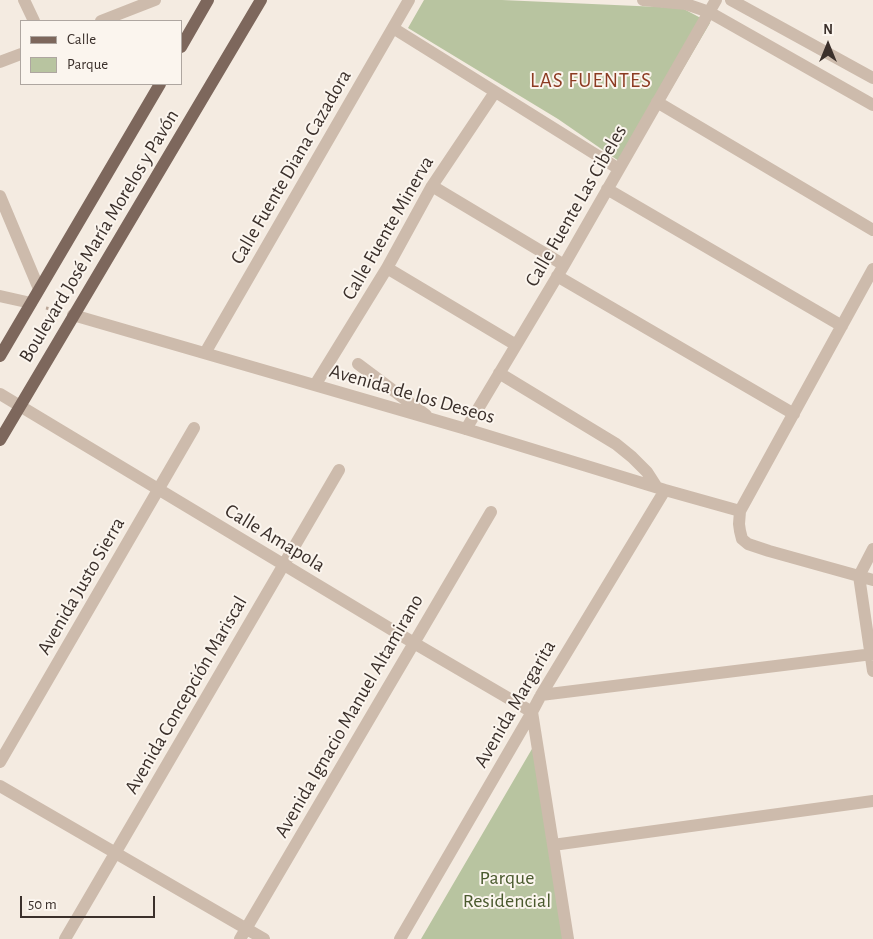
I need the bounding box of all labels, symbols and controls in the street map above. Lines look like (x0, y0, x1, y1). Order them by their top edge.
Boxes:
legend (20, 20, 182, 85)
north arrow (803, 20, 853, 70)
text: N (823, 23, 833, 37)
text: Calle (67, 32, 96, 47)
text: Parque (67, 57, 108, 72)
street label: Calle Fuente Diana Cazadora (226, 66, 356, 268)
district label: LAS FUENTES (529, 68, 653, 94)
street label: Boulevard José María Morelos y Pavón (14, 105, 184, 367)
street label: Calle Fuente Las Cibeles (520, 121, 632, 291)
street label: Calle Fuente Minerva (337, 152, 439, 304)
street label: Avenida de los Deseos (327, 359, 497, 429)
street label: Calle Amapola (220, 499, 330, 577)
street label: Avenida Justo Sierra (32, 513, 130, 659)
street label: Avenida Ignacio Manuel Altamirano (269, 590, 429, 842)
street label: Avenida Concepción Mariscal (119, 592, 253, 798)
street label: Avenida Margarita (469, 636, 561, 772)
park label: Parque Residencial (463, 866, 551, 913)
scale bar (22, 886, 158, 918)
text: 50 m (28, 897, 57, 912)

